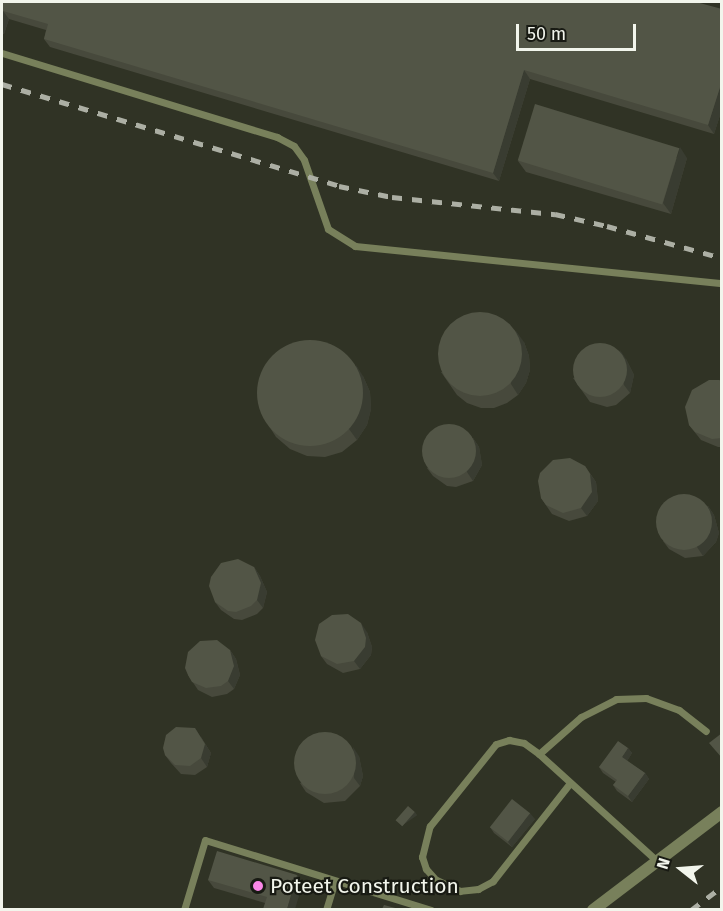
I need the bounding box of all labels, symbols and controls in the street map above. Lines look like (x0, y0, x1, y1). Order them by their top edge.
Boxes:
scale bar (519, 12, 639, 50)
text: 50 m (527, 23, 566, 45)
north arrow (651, 839, 711, 899)
text: N (653, 856, 674, 871)
place label: Poteet Construction (270, 873, 459, 899)
marker: Poteet Construction (251, 879, 265, 893)

